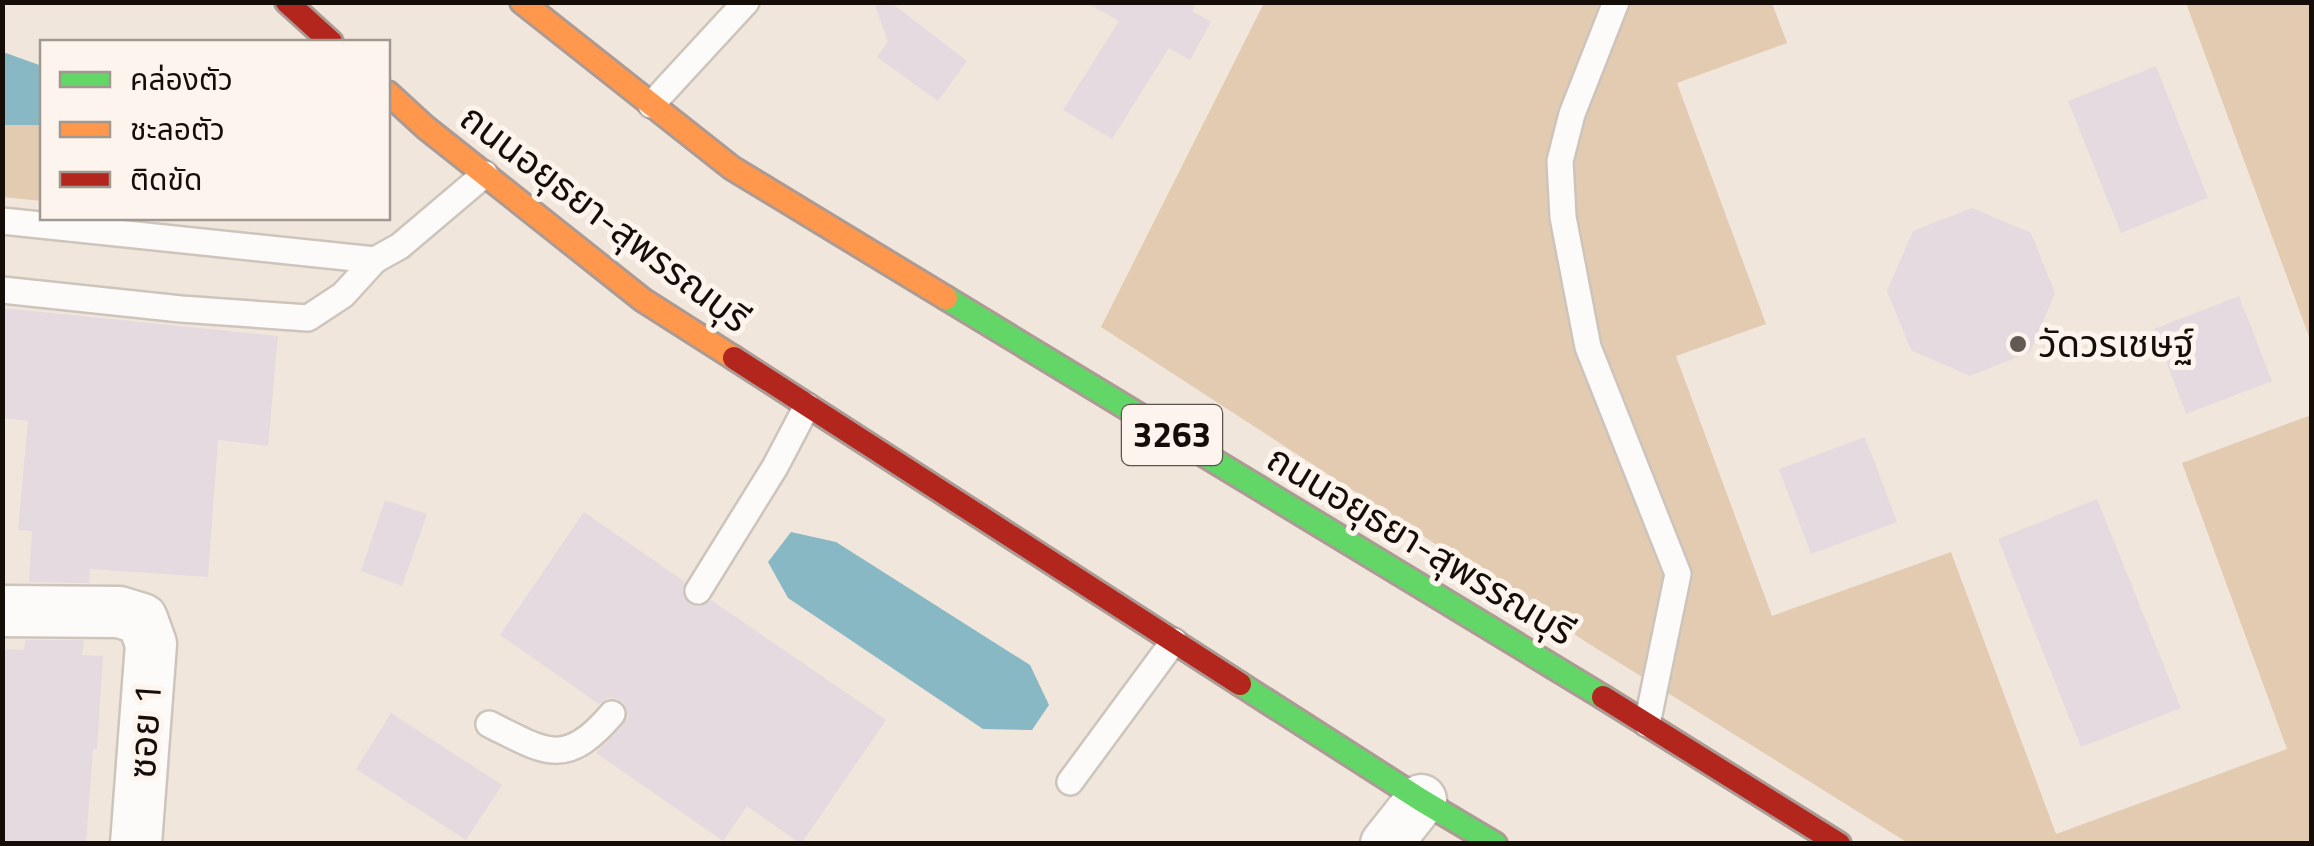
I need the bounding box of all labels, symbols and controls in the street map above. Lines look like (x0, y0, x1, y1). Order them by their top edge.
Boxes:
legend (40, 40, 390, 220)
text: คล่องตัว (130, 56, 233, 102)
street label: ถนนอยุธยา-สุพรรณบุรี (448, 89, 763, 346)
text: ชะลอตัว (130, 106, 225, 152)
text: ติดขัด (130, 156, 202, 202)
place label: วัดวรเชษฐ์ (2038, 314, 2194, 372)
marker: วัดวรเชษฐ์ (2007, 333, 2029, 355)
road number: 3263 (1122, 405, 1222, 465)
street label: ถนนอยุธยา-สุพรรณบุรี (1256, 429, 1587, 659)
street label: ซอย 1 (112, 681, 176, 780)

